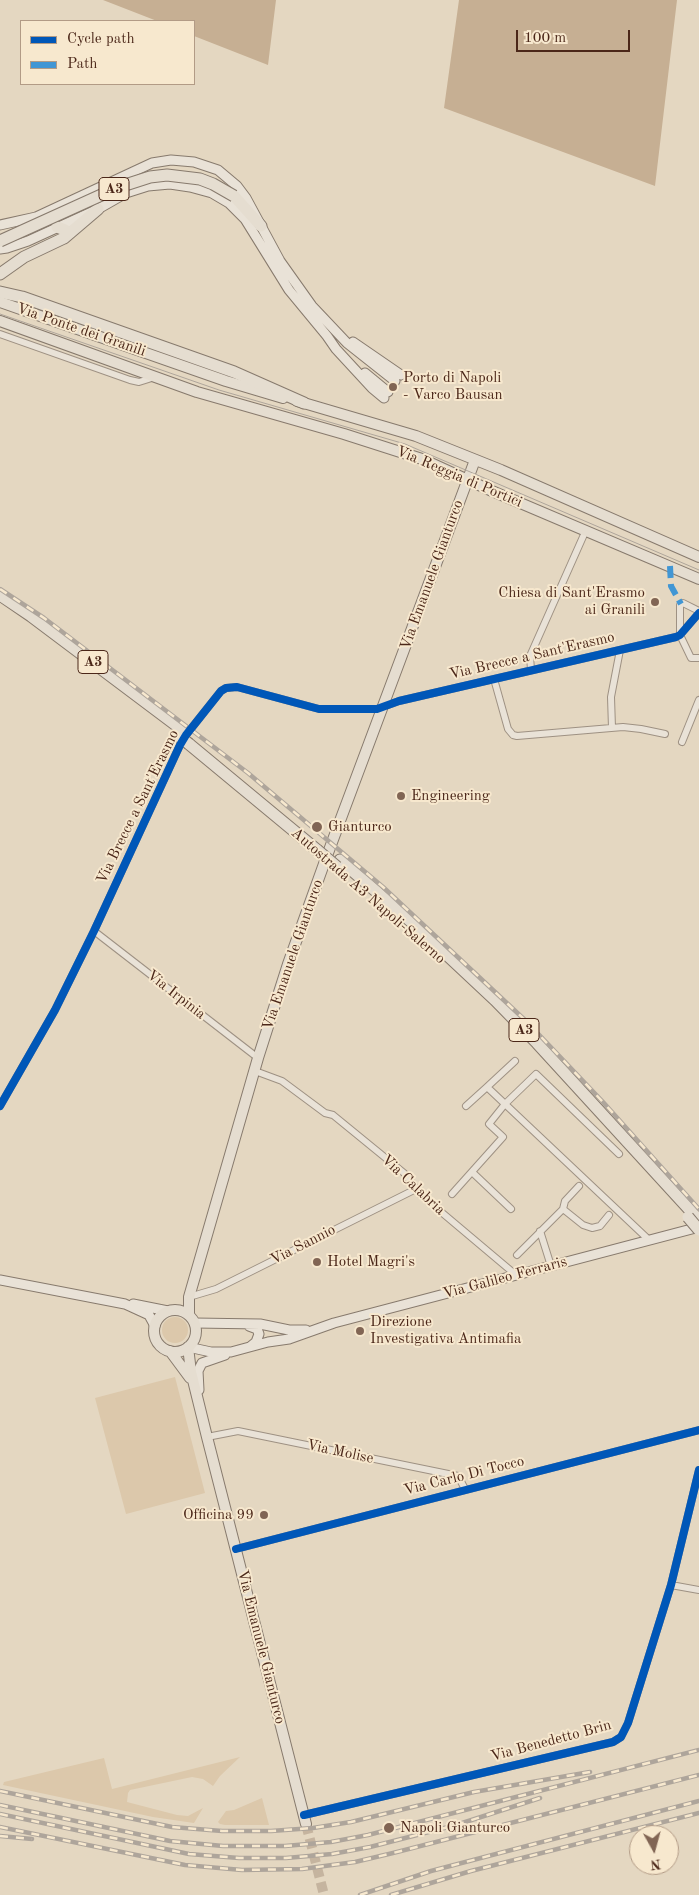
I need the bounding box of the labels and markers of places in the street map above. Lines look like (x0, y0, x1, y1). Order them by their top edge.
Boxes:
place label: Porto di Napoli - Varco Bausan (403, 369, 503, 404)
marker: Porto di Napoli - Varco Bausan (387, 381, 399, 393)
place label: Chiesa di Sant'Erasmo ai Granili (498, 584, 645, 619)
marker: Chiesa di Sant'Erasmo ai Granili (649, 596, 661, 608)
place label: Engineering (411, 787, 490, 805)
marker: Engineering (395, 790, 407, 802)
place label: Gianturco (328, 818, 392, 836)
marker: Gianturco (310, 820, 324, 834)
place label: Hotel Magri's (327, 1253, 415, 1271)
marker: Hotel Magri's (311, 1256, 323, 1268)
place label: Direzione Investigativa Antimafia (370, 1313, 521, 1348)
marker: Direzione Investigativa Antimafia (354, 1325, 366, 1337)
place label: Officina 99 (183, 1506, 254, 1524)
marker: Officina 99 (258, 1509, 270, 1521)
place label: Napoli Gianturco (400, 1819, 510, 1837)
marker: Napoli Gianturco (382, 1821, 396, 1835)

